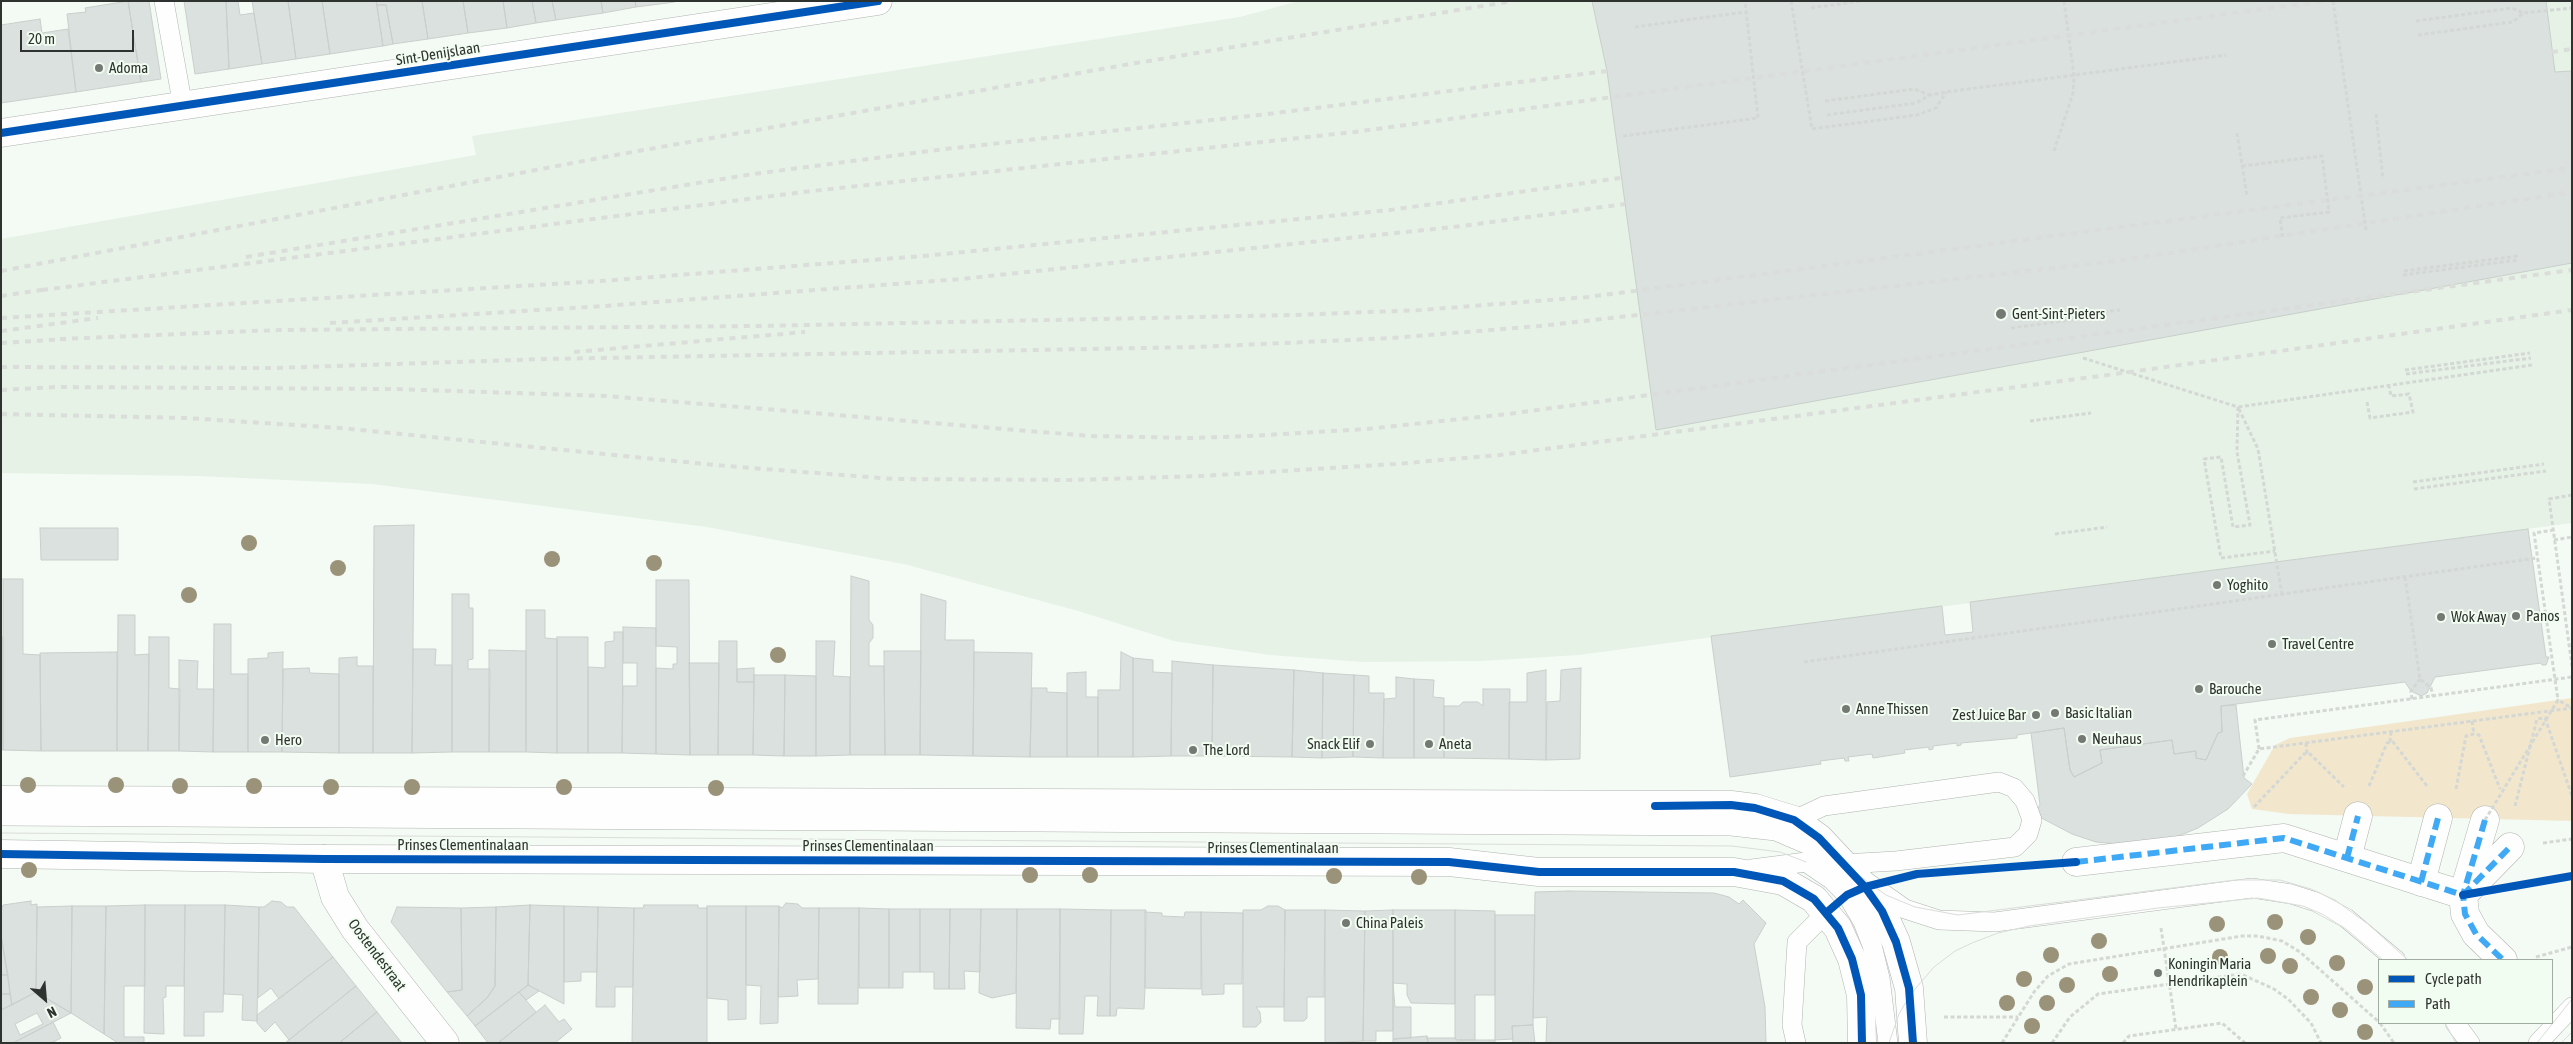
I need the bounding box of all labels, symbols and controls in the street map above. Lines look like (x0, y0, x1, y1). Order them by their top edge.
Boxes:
scale bar (22, 20, 136, 52)
text: 20 m (28, 30, 55, 47)
street label: Sint-Denijslaan (395, 38, 481, 70)
place label: Adoma (109, 59, 148, 77)
marker: Adoma (93, 62, 105, 74)
place label: Gent-Sint-Pieters (2012, 305, 2105, 323)
marker: Gent-Sint-Pieters (1994, 307, 2008, 321)
place label: Yoghito (2227, 576, 2268, 594)
marker: Yoghito (2211, 579, 2223, 591)
place label: Panos (2526, 607, 2560, 625)
place label: Wok Away (2451, 608, 2506, 626)
marker: Panos (2510, 610, 2522, 622)
marker: Wok Away (2435, 611, 2447, 623)
place label: Travel Centre (2282, 635, 2354, 653)
marker: Travel Centre (2266, 638, 2278, 650)
place label: Barouche (2209, 680, 2261, 698)
marker: Barouche (2193, 683, 2205, 695)
place label: Anne Thissen (1856, 700, 1928, 718)
marker: Anne Thissen (1840, 703, 1852, 715)
place label: Basic Italian (2065, 704, 2132, 722)
place label: Zest Juice Bar (1952, 706, 2026, 724)
marker: Basic Italian (2049, 707, 2061, 719)
marker: Zest Juice Bar (2030, 709, 2042, 721)
place label: Neuhaus (2092, 730, 2142, 748)
place label: Hero (275, 731, 302, 749)
marker: Neuhaus (2076, 733, 2088, 745)
marker: Hero (259, 734, 271, 746)
place label: Snack Elif (1307, 735, 1360, 753)
place label: Aneta (1439, 735, 1472, 753)
marker: Snack Elif (1364, 738, 1376, 750)
marker: Aneta (1423, 738, 1435, 750)
place label: The Lord (1203, 741, 1250, 759)
marker: The Lord (1187, 744, 1199, 756)
street label: Prinses Clementinalaan (397, 836, 529, 854)
street label: Prinses Clementinalaan (802, 837, 934, 855)
street label: Prinses Clementinalaan (1207, 839, 1339, 857)
place label: China Paleis (1356, 914, 1423, 932)
street label: Oostendestraat (344, 916, 410, 994)
marker: China Paleis (1340, 917, 1352, 929)
place label: Koningin Maria Hendrikaplein (2168, 955, 2251, 990)
legend (2378, 959, 2553, 1024)
marker: Koningin Maria Hendrikaplein (2152, 967, 2164, 979)
text: Cycle path (2425, 970, 2482, 987)
north arrow (20, 974, 70, 1024)
text: Path (2425, 995, 2451, 1012)
text: N (45, 1003, 59, 1021)

